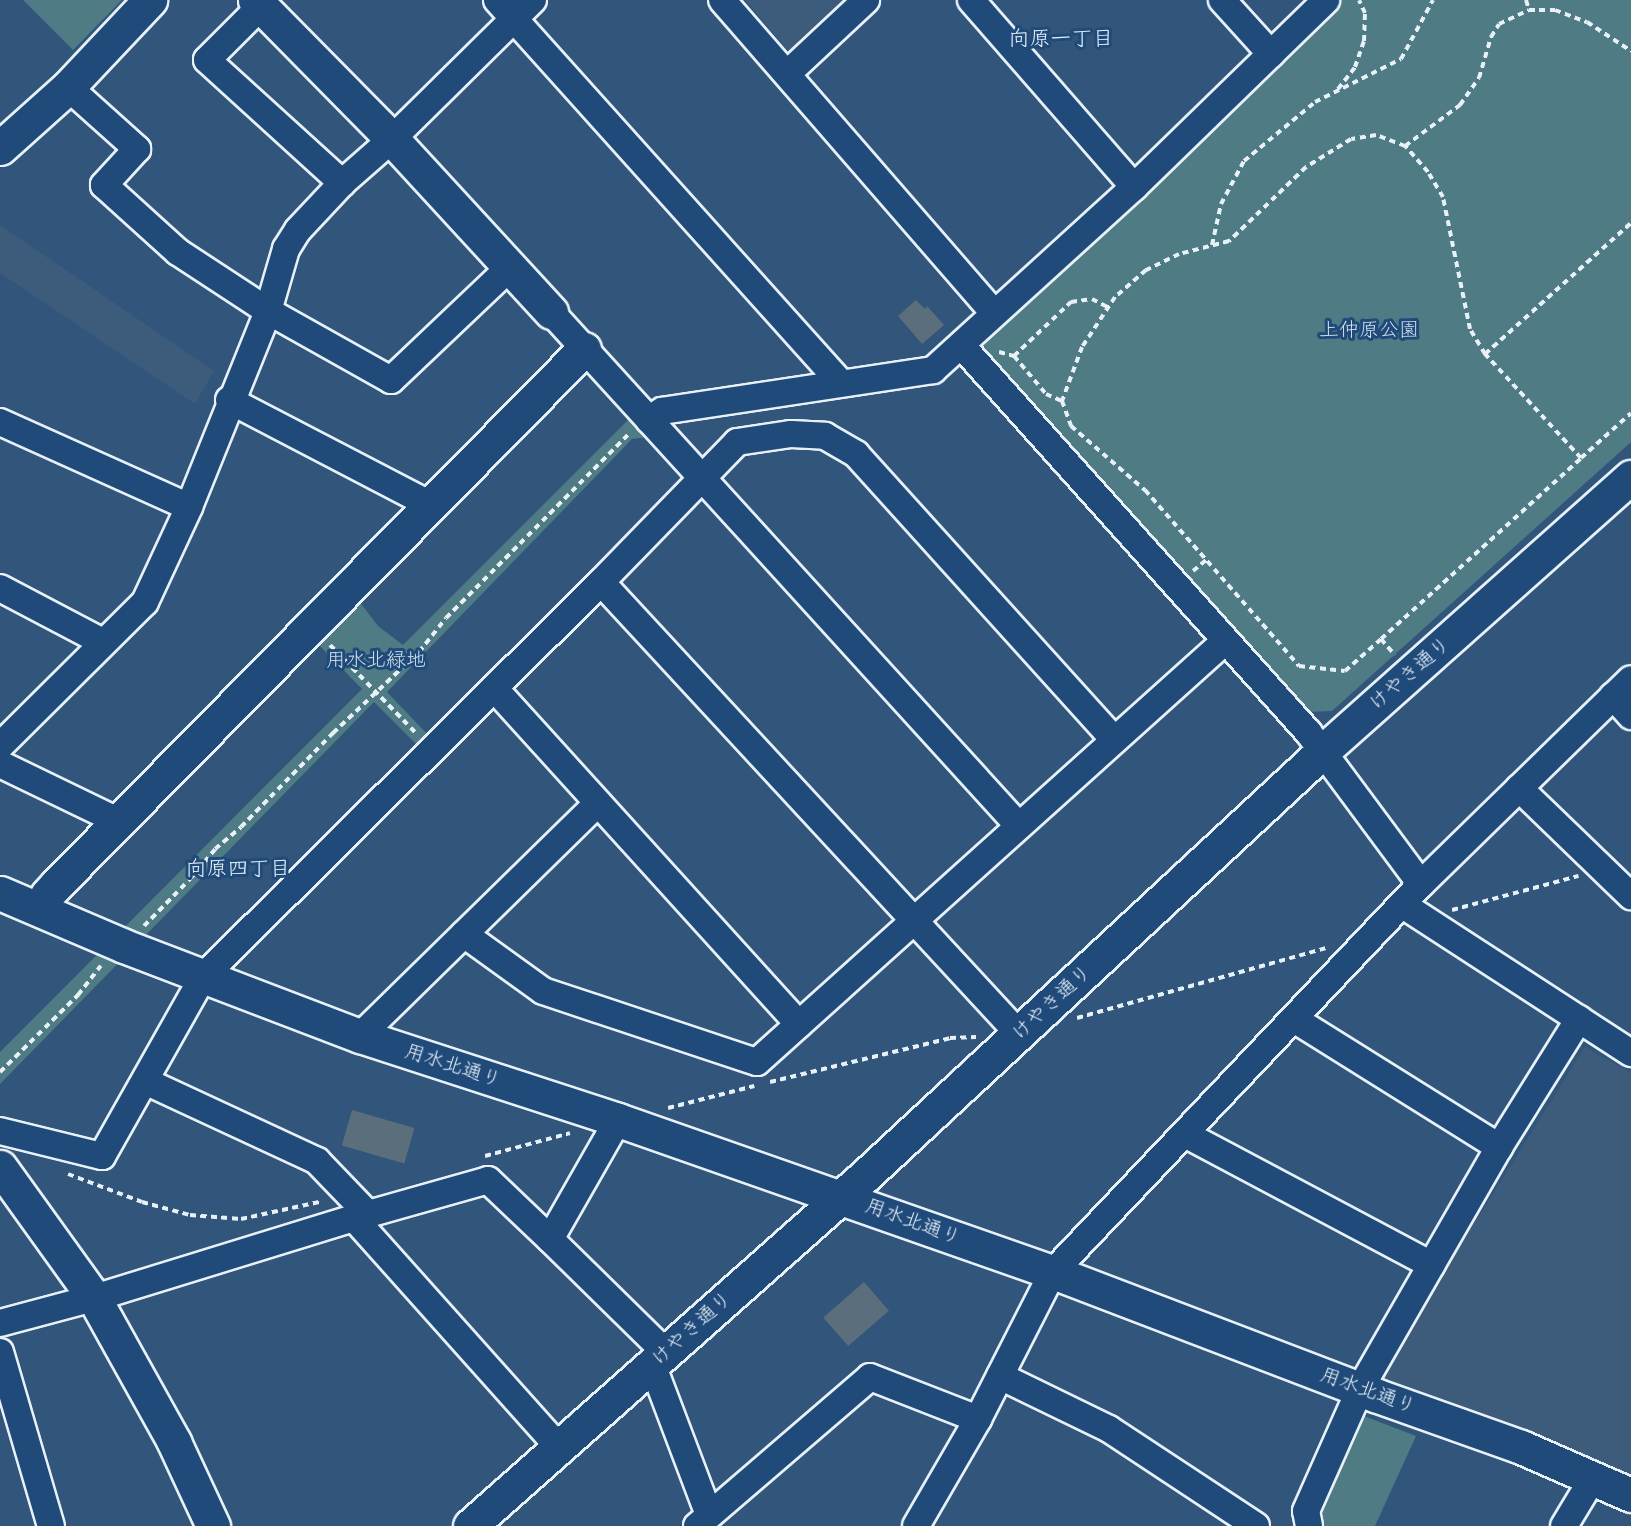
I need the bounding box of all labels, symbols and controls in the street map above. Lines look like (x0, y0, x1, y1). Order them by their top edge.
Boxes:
district label: 向原一丁目 (1009, 26, 1113, 52)
park label: 上仲原公園 (1319, 318, 1419, 342)
street label: けやき通り (1364, 632, 1456, 716)
park label: 用水北緑地 (326, 648, 426, 672)
district label: 向原四丁目 (186, 856, 290, 882)
street label: けやき通り (1007, 960, 1097, 1046)
street label: 用水北通り (402, 1039, 504, 1093)
street label: 用水北通り (862, 1194, 964, 1250)
street label: けやき通り (647, 1287, 737, 1371)
street label: 用水北通り (1317, 1363, 1419, 1419)

